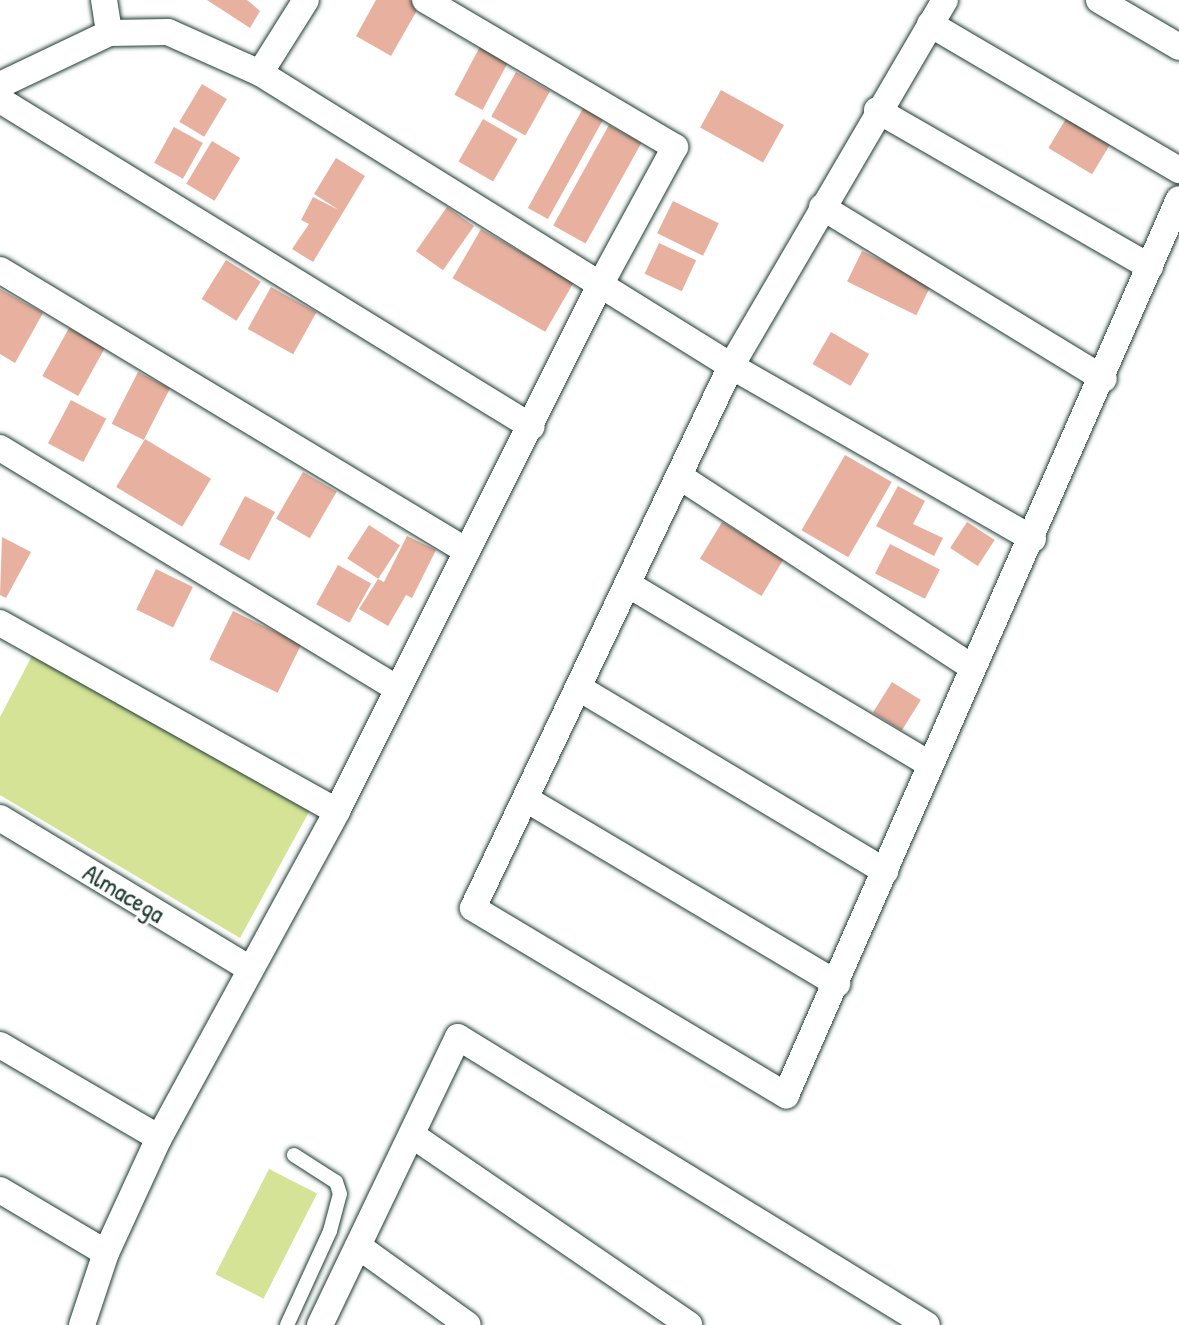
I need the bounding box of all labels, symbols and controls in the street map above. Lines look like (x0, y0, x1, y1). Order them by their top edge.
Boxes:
street label: Almacega (78, 857, 170, 929)

